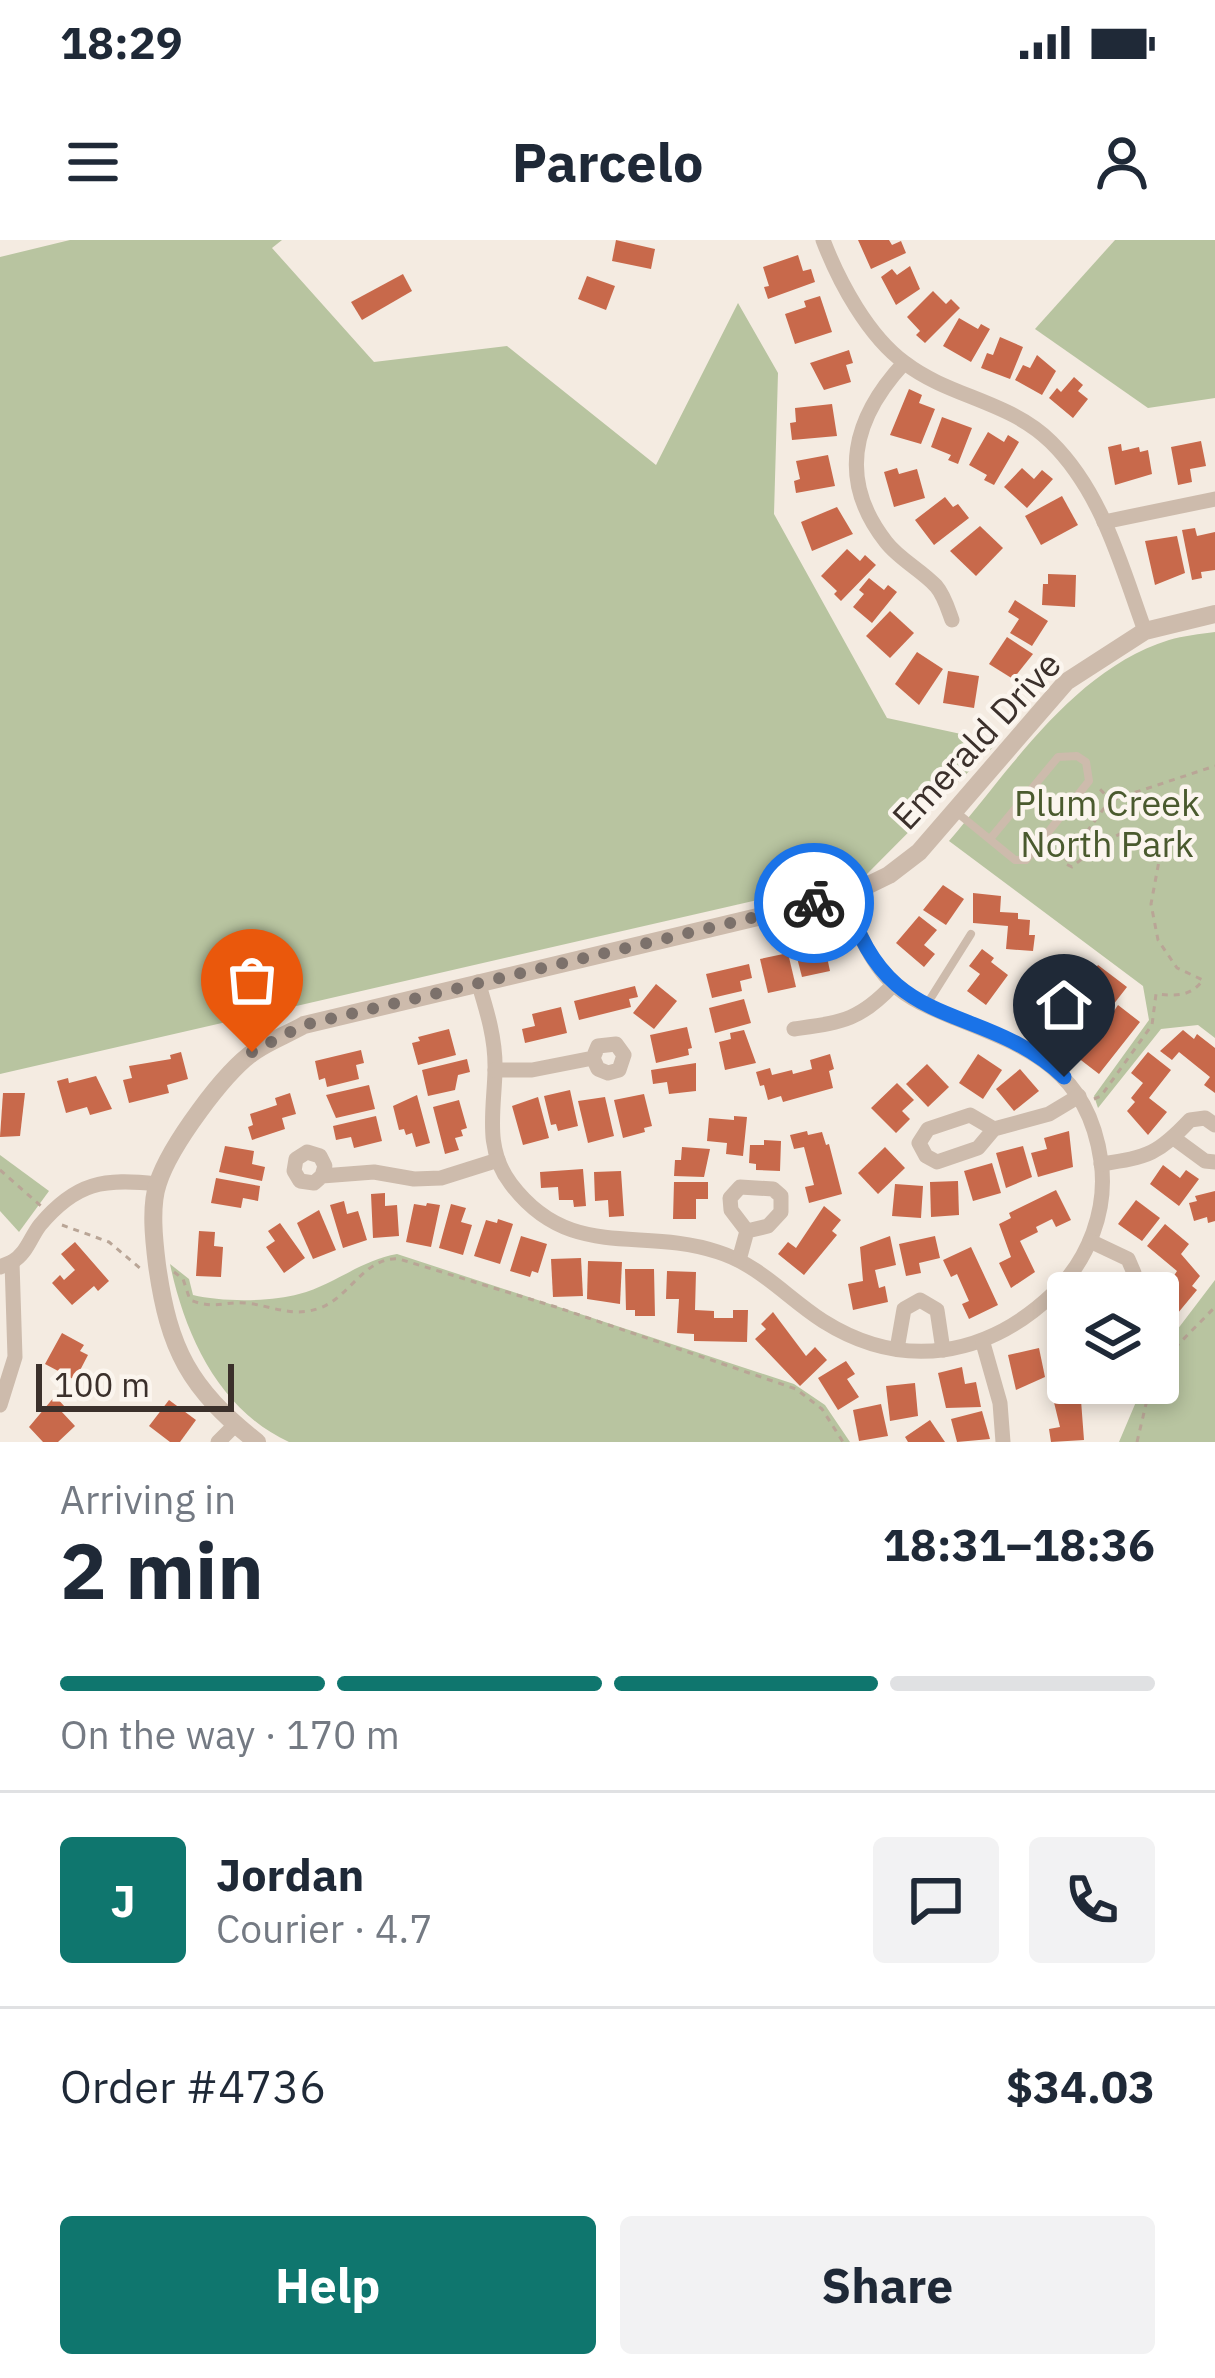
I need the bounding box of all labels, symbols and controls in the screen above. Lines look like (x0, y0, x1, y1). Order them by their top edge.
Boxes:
text: 18:29 (60, 13, 183, 71)
text: Parcelo (512, 127, 703, 197)
icon: menu (60, 129, 126, 195)
icon: person (1089, 129, 1155, 195)
street label: Emerald Drive (881, 641, 1071, 839)
park label: Plum Creek North Park (1014, 779, 1200, 867)
courier (754, 843, 874, 963)
icon: bike (781, 870, 847, 936)
pin (201, 929, 303, 1052)
icon: bag (219, 947, 285, 1013)
pin (1013, 954, 1115, 1077)
icon: home (1031, 972, 1097, 1038)
map controls (1047, 1272, 1179, 1404)
button: layers (1047, 1272, 1179, 1404)
scale bar (36, 1358, 234, 1411)
text: 100 m (54, 1363, 150, 1406)
text: Arriving in (60, 1474, 236, 1525)
text: 18:31–18:36 (883, 1515, 1155, 1573)
text: 2 min (60, 1519, 264, 1620)
text: On the way · 170 m (60, 1709, 400, 1760)
button: chat (873, 1837, 999, 1963)
button: phone (1029, 1837, 1155, 1963)
text: Jordan (216, 1845, 364, 1903)
text: J (110, 1871, 136, 1929)
text: Courier · 4.7 (216, 1903, 433, 1954)
text: Order #4736 (60, 2057, 326, 2115)
text: $34.03 (1006, 2057, 1155, 2115)
button: Help (60, 2216, 596, 2354)
button: Share (620, 2216, 1155, 2354)

